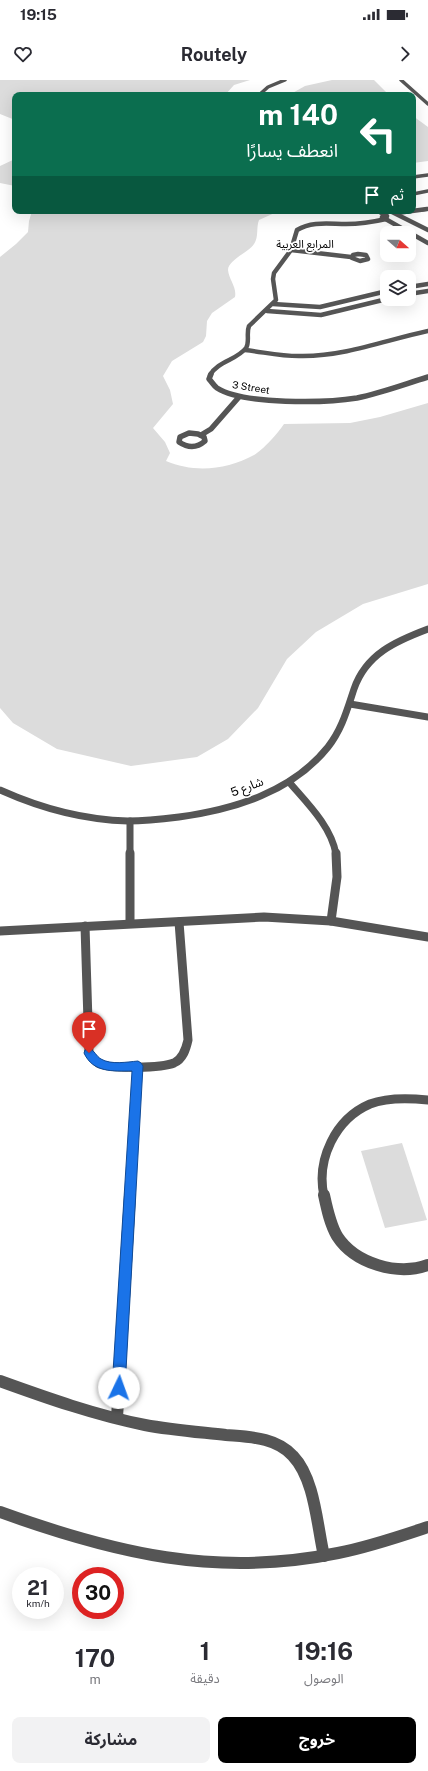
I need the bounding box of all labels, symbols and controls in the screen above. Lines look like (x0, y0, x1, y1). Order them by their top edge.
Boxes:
text: 19:15 (20, 6, 57, 23)
icon: heart (12, 43, 34, 65)
icon: forward (394, 43, 416, 65)
text: Routely (181, 44, 247, 65)
text: 140 m (258, 98, 338, 131)
icon: left (352, 108, 404, 160)
text: انعطف يسارًا (246, 140, 338, 161)
icon: arrive (361, 184, 383, 206)
text: ثم (391, 186, 404, 203)
north arrow (380, 226, 416, 262)
map controls (380, 226, 416, 306)
district label: المرابع العربية (276, 238, 334, 252)
button: layers (380, 270, 416, 306)
street label: 3 Street (231, 378, 271, 396)
street label: شارع 5 (229, 774, 266, 801)
pin (72, 1012, 106, 1053)
icon: arrive (78, 1018, 100, 1040)
position arrow (98, 1367, 140, 1409)
speed limit sign: 30 (72, 1567, 124, 1619)
text: 21 (27, 1576, 49, 1600)
text: km/h (26, 1597, 50, 1609)
text: 1 (200, 1637, 210, 1665)
text: 19:16 (295, 1637, 353, 1665)
text: 170 (75, 1644, 115, 1672)
text: دقيقة (190, 1671, 220, 1686)
text: الوصول (304, 1671, 344, 1686)
text: m (89, 1672, 101, 1687)
button: مشاركة (12, 1717, 210, 1763)
button: خروج (218, 1717, 416, 1763)

